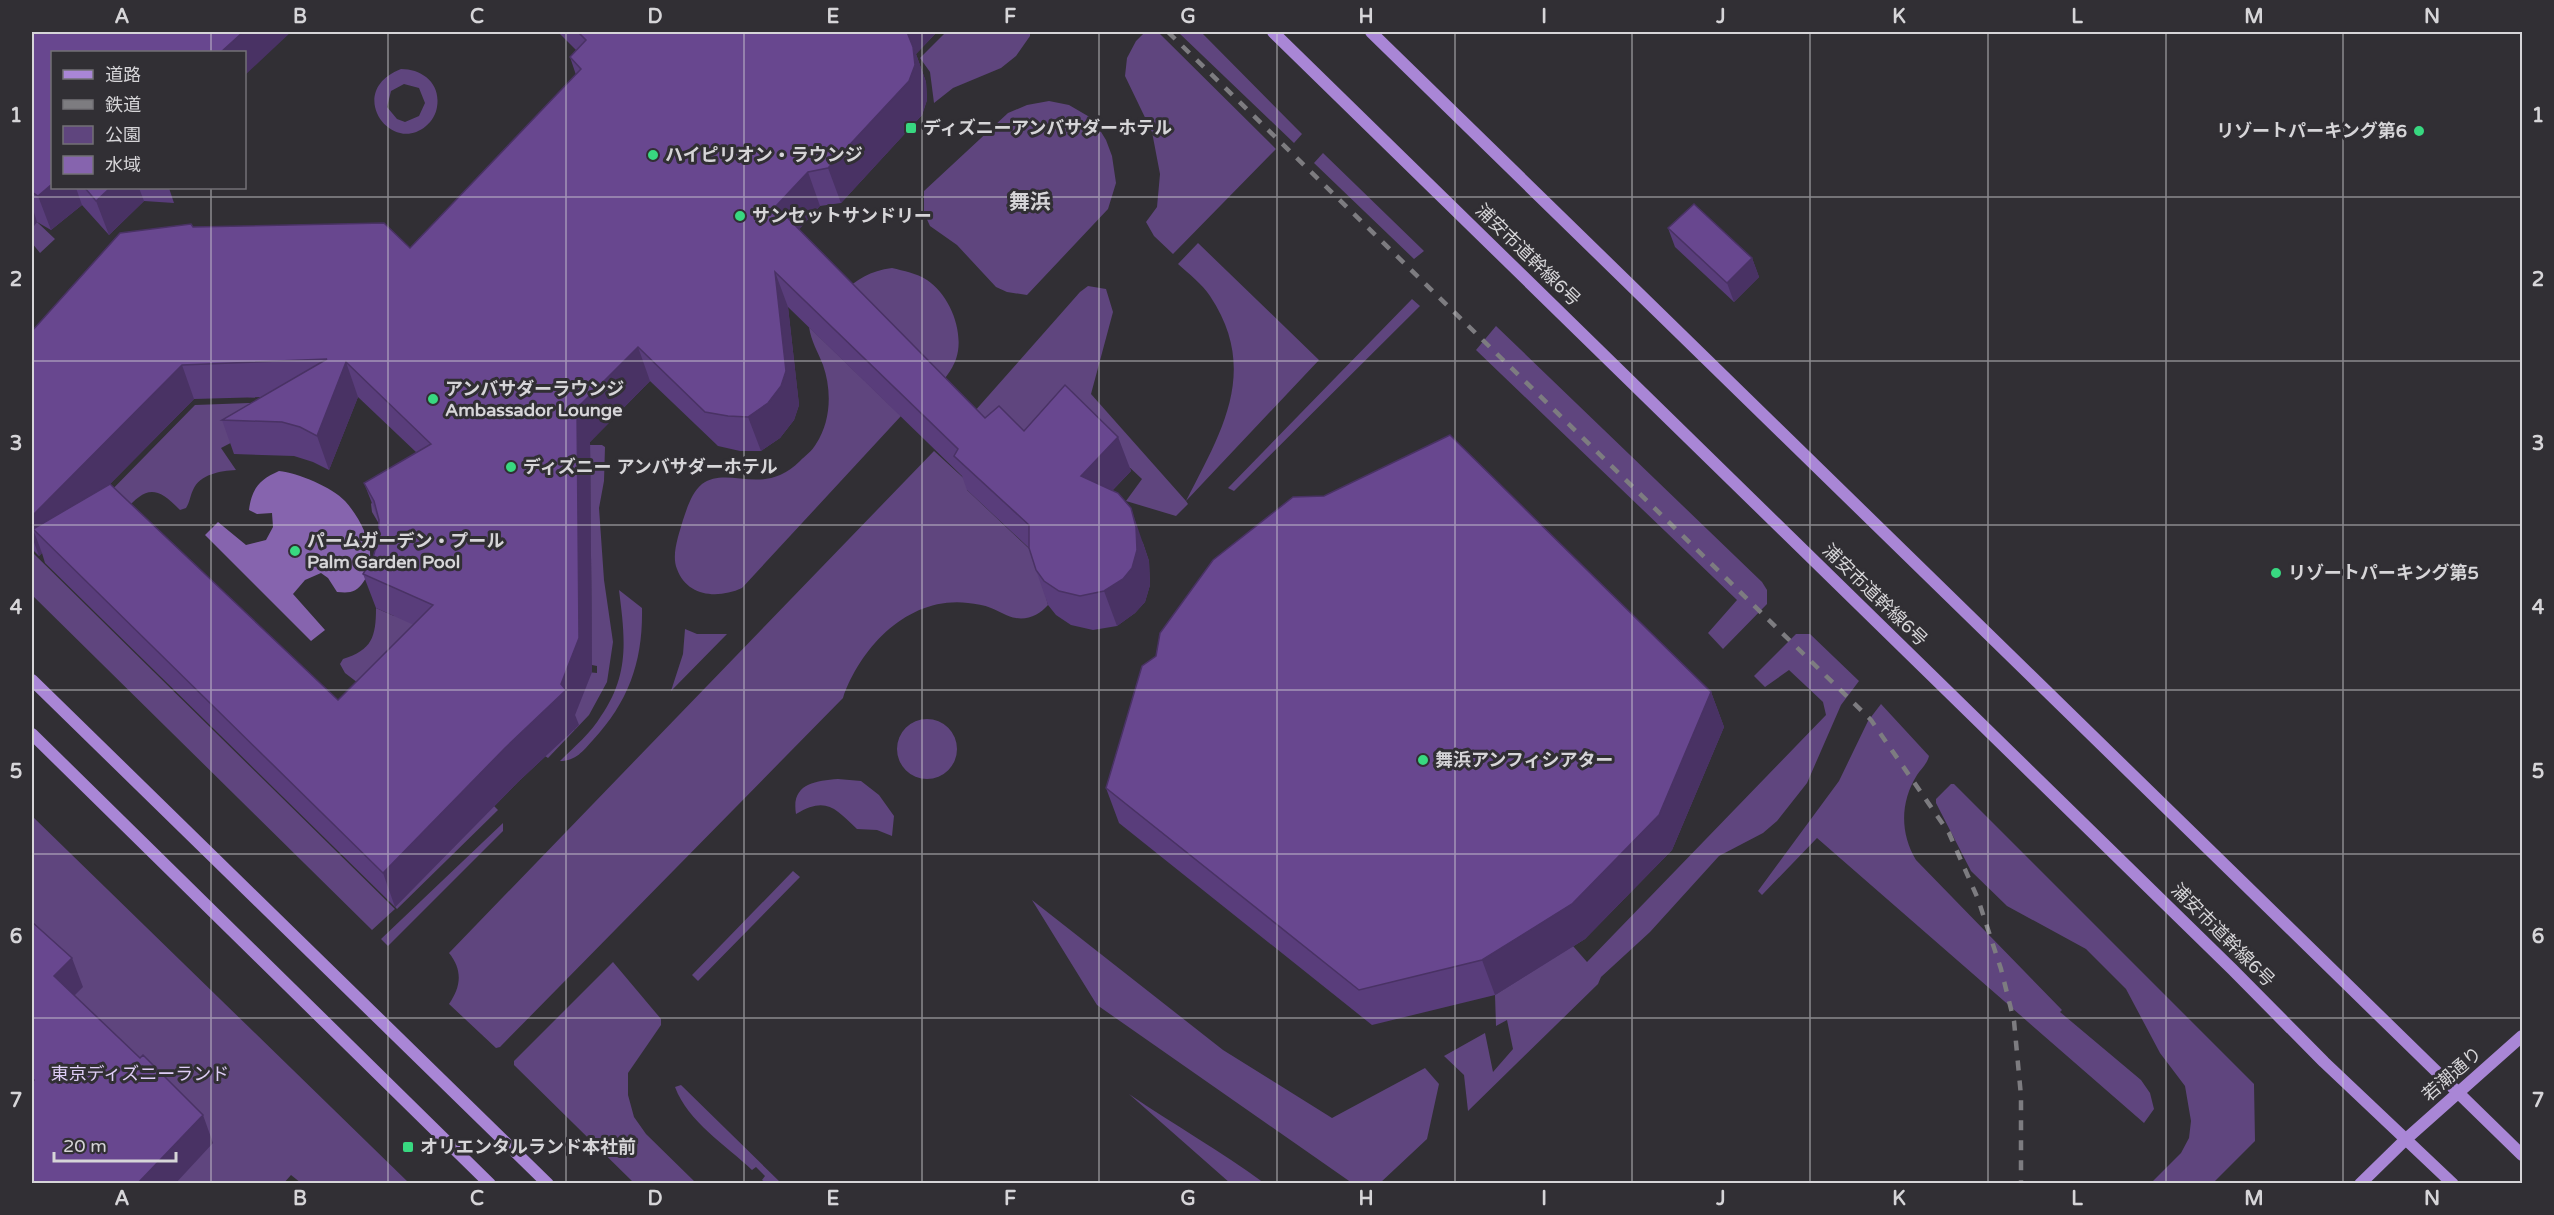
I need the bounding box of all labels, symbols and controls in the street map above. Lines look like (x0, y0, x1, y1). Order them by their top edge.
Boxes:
text: A (115, 5, 130, 29)
text: B (293, 5, 307, 29)
text: C (470, 5, 484, 29)
text: D (647, 5, 663, 29)
text: E (827, 5, 840, 29)
text: F (1004, 5, 1016, 29)
text: G (1180, 5, 1196, 29)
text: H (1358, 5, 1374, 29)
text: I (1541, 5, 1547, 29)
text: J (1715, 5, 1726, 29)
text: K (1892, 5, 1906, 29)
text: L (2071, 5, 2083, 29)
text: M (2244, 5, 2264, 29)
text: N (2424, 5, 2440, 29)
legend (51, 51, 246, 189)
text: 道路 (105, 64, 141, 86)
text: 鉄道 (105, 94, 141, 116)
text: 1 (10, 104, 22, 128)
text: 1 (2532, 104, 2544, 128)
place label: ディズニーアンバサダーホテル (923, 117, 1172, 139)
place label: リゾートパーキング第6 (2216, 120, 2407, 142)
marker: ディズニーアンバサダーホテル (904, 121, 918, 135)
text: 公園 (105, 124, 141, 146)
marker: リゾートパーキング第6 (2412, 124, 2426, 138)
place label: ハイピリオン・ラウンジ (665, 144, 863, 166)
marker: ハイピリオン・ラウンジ (646, 148, 660, 162)
text: 水域 (105, 154, 141, 176)
district label: 舞浜 (1009, 190, 1051, 215)
street label: 浦安市道幹線6号 (1471, 199, 1585, 311)
place label: サンセットサンドリー (752, 205, 932, 227)
marker: サンセットサンドリー (733, 209, 747, 223)
text: 2 (10, 268, 22, 292)
text: 2 (2532, 268, 2544, 292)
place label: アンバサダーラウンジ Ambassador Lounge (445, 378, 624, 421)
marker: アンバサダーラウンジ Ambassador Lounge (426, 392, 440, 406)
text: 3 (10, 432, 22, 456)
text: 3 (2532, 432, 2544, 456)
place label: ディズニー アンバサダーホテル (523, 456, 778, 478)
marker: ディズニー アンバサダーホテル (504, 460, 518, 474)
place label: パームガーデン・プール Palm Garden Pool (307, 530, 504, 573)
street label: 浦安市道幹線6号 (1818, 539, 1932, 651)
marker: パームガーデン・プール Palm Garden Pool (288, 544, 302, 558)
place label: リゾートパーキング第5 (2288, 562, 2479, 584)
marker: リゾートパーキング第5 (2269, 566, 2283, 580)
text: 4 (10, 596, 23, 620)
text: 4 (2532, 596, 2545, 620)
place label: 舞浜アンフィシアター (1435, 749, 1613, 771)
marker: 舞浜アンフィシアター (1416, 753, 1430, 767)
text: 5 (10, 760, 22, 784)
text: 5 (2532, 760, 2544, 784)
street label: 浦安市道幹線6号 (2167, 879, 2279, 991)
text: 6 (10, 925, 22, 949)
text: 6 (2532, 925, 2544, 949)
street label: 若潮通り (2418, 1042, 2486, 1106)
park label: 東京ディズニーランド (51, 1063, 229, 1085)
text: 7 (10, 1089, 22, 1113)
text: 7 (2532, 1089, 2544, 1113)
scale bar (54, 1125, 176, 1163)
text: 20 m (63, 1135, 107, 1157)
place label: オリエンタルランド本社前 (420, 1136, 636, 1158)
marker: オリエンタルランド本社前 (401, 1140, 415, 1154)
text: A (115, 1187, 130, 1211)
text: B (293, 1187, 307, 1211)
text: C (470, 1187, 484, 1211)
text: D (647, 1187, 663, 1211)
text: E (827, 1187, 840, 1211)
text: F (1004, 1187, 1016, 1211)
text: G (1180, 1187, 1196, 1211)
text: H (1358, 1187, 1374, 1211)
text: I (1541, 1187, 1547, 1211)
text: J (1715, 1187, 1726, 1211)
text: K (1892, 1187, 1906, 1211)
text: L (2071, 1187, 2083, 1211)
text: M (2244, 1187, 2264, 1211)
text: N (2424, 1187, 2440, 1211)

